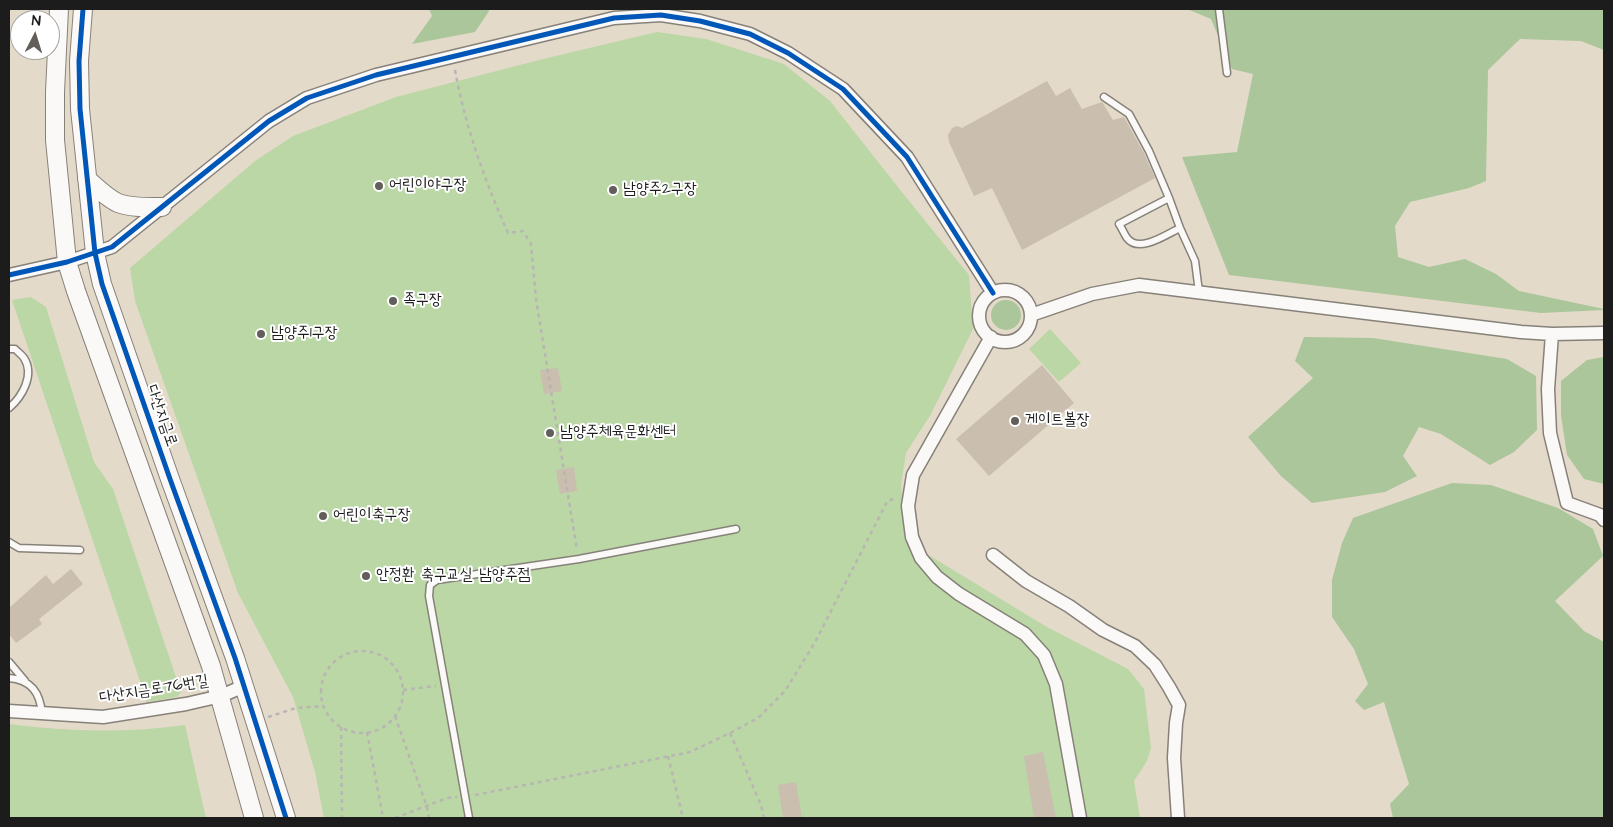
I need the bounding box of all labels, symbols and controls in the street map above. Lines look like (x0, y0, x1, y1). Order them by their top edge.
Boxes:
north arrow (10, 10, 60, 60)
text: N (31, 11, 41, 31)
place label: 어린이야구장 (389, 176, 466, 196)
marker: 어린이야구장 (373, 180, 385, 192)
place label: 남양주2구장 (623, 180, 697, 200)
marker: 남양주2구장 (607, 184, 619, 196)
place label: 족구장 (403, 291, 442, 311)
marker: 족구장 (387, 295, 399, 307)
place label: 남양주1구장 (271, 324, 337, 344)
marker: 남양주1구장 (255, 328, 267, 340)
street label: 다산지금로 (141, 382, 181, 450)
place label: 게이트볼장 (1025, 411, 1089, 431)
marker: 게이트볼장 (1009, 415, 1021, 427)
place label: 남양주체육문화센터 (560, 423, 676, 443)
marker: 남양주체육문화센터 (544, 427, 556, 439)
place label: 어린이축구장 (333, 506, 410, 526)
marker: 어린이축구장 (317, 510, 329, 522)
place label: 안정환 축구교실 남양주점 (376, 566, 530, 586)
marker: 안정환 축구교실 남양주점 (360, 570, 372, 582)
street label: 다산지금로76번길 (98, 672, 210, 708)

